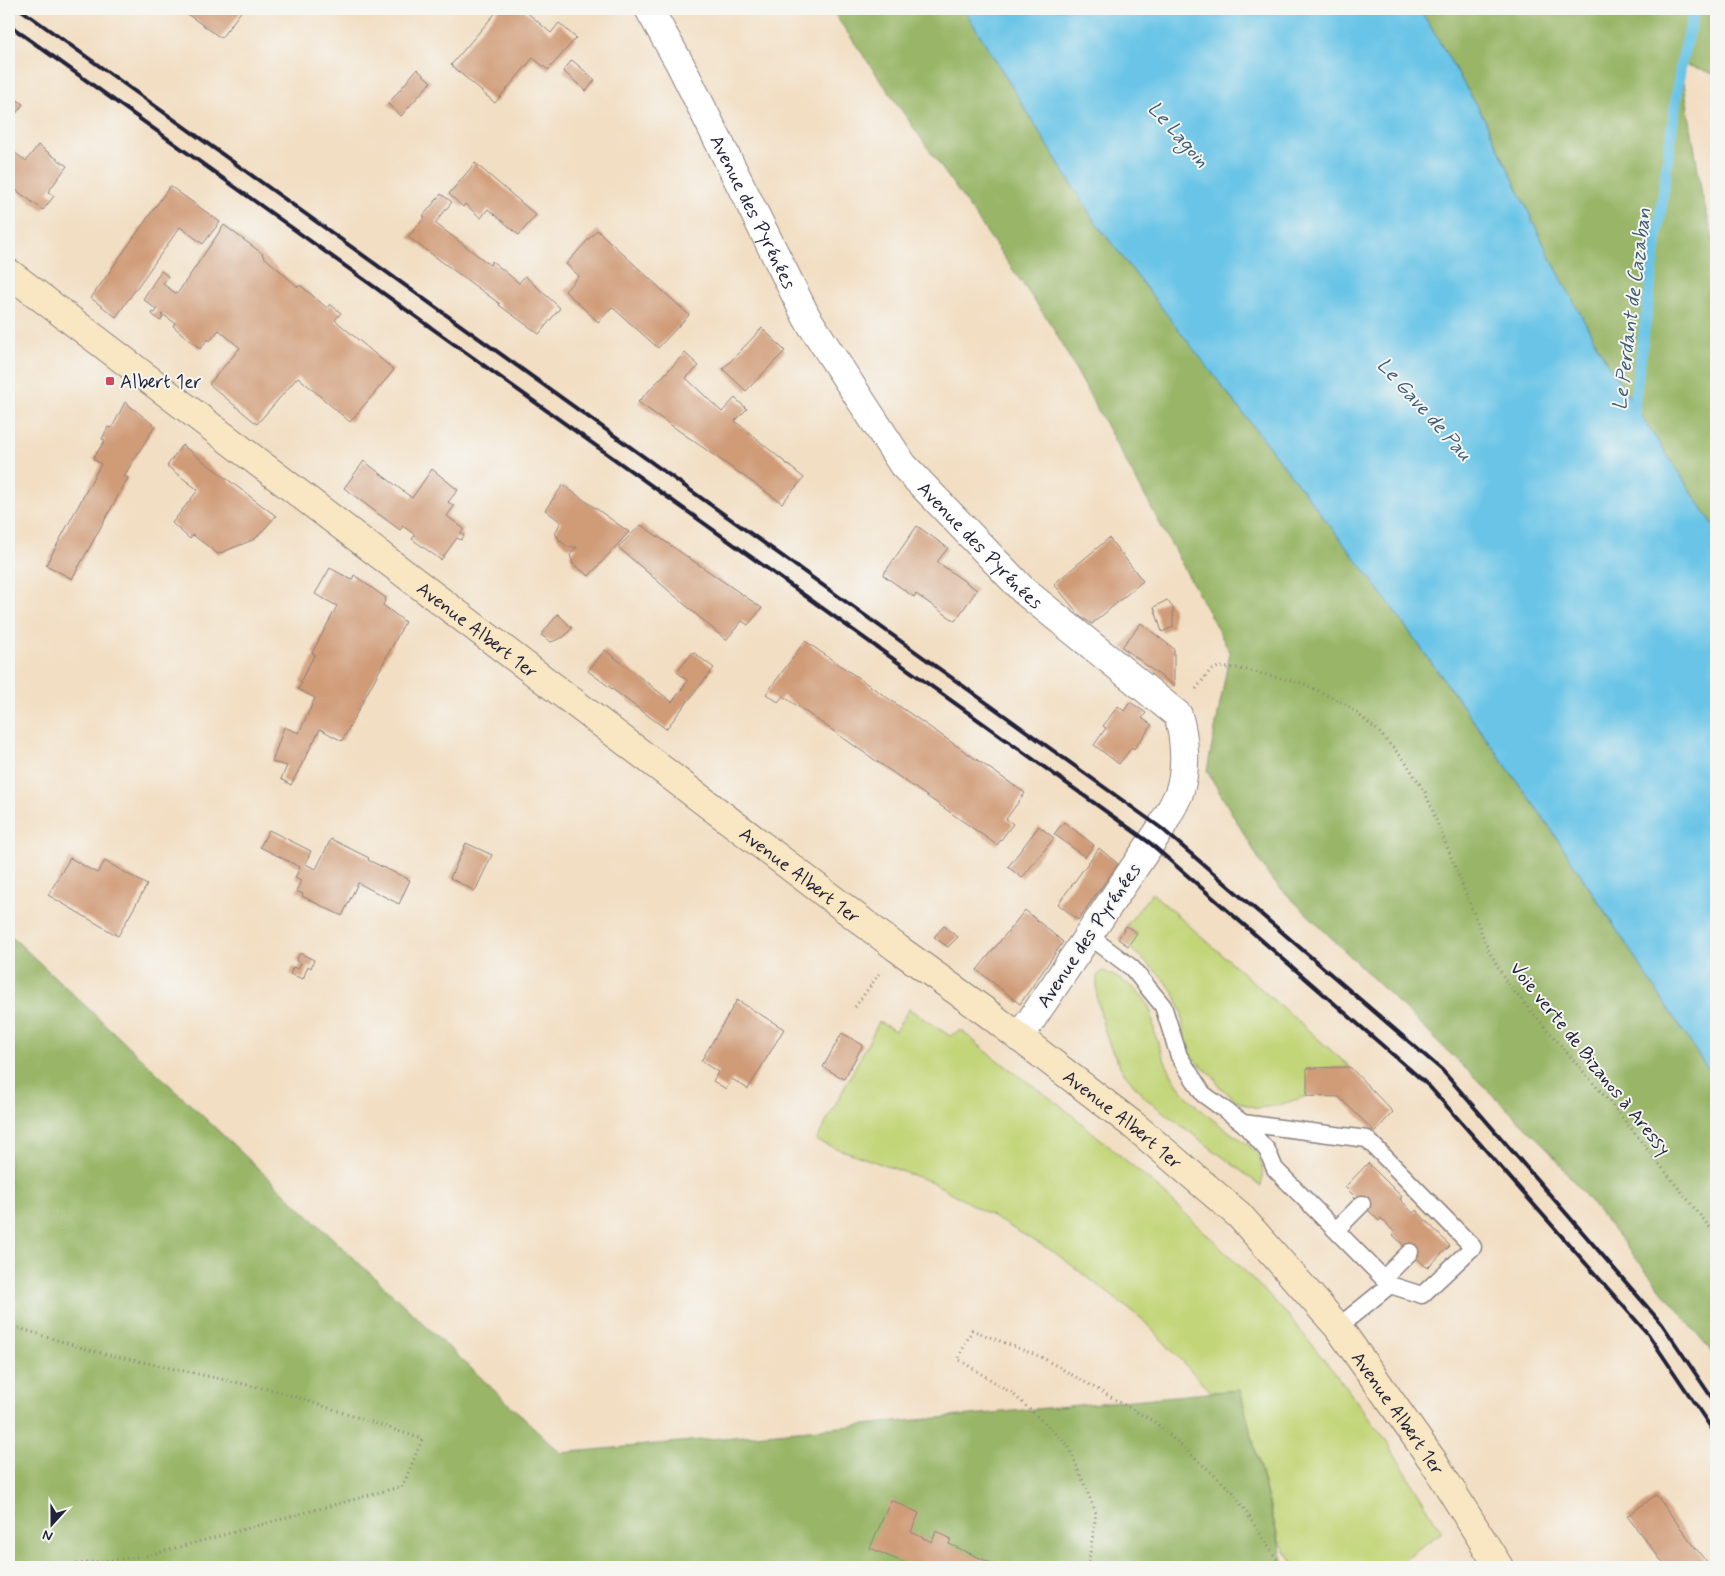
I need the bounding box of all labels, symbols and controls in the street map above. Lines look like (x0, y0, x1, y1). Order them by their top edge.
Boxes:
water label: Le Lagoin (1139, 96, 1215, 175)
street label: Avenue des Pyrénées (703, 131, 802, 294)
water label: Le Perdant de Cazaban (1607, 207, 1658, 412)
water label: Le Gave de Pau (1370, 352, 1478, 468)
place label: Albert 1er (120, 370, 202, 395)
marker: Albert 1er (104, 375, 116, 387)
street label: Avenue des Pyrénées (911, 477, 1048, 616)
street label: Avenue Albert 1er (411, 577, 543, 685)
street label: Avenue Albert 1er (734, 822, 865, 930)
street label: Avenue des Pyrénées (1032, 858, 1148, 1013)
street label: Voie verte de Bizanos à Aressy (1503, 957, 1676, 1162)
street label: Avenue Albert 1er (1058, 1065, 1187, 1175)
street label: Avenue Albert 1er (1345, 1347, 1450, 1480)
north arrow (28, 1498, 78, 1548)
text: N (40, 1525, 55, 1545)

